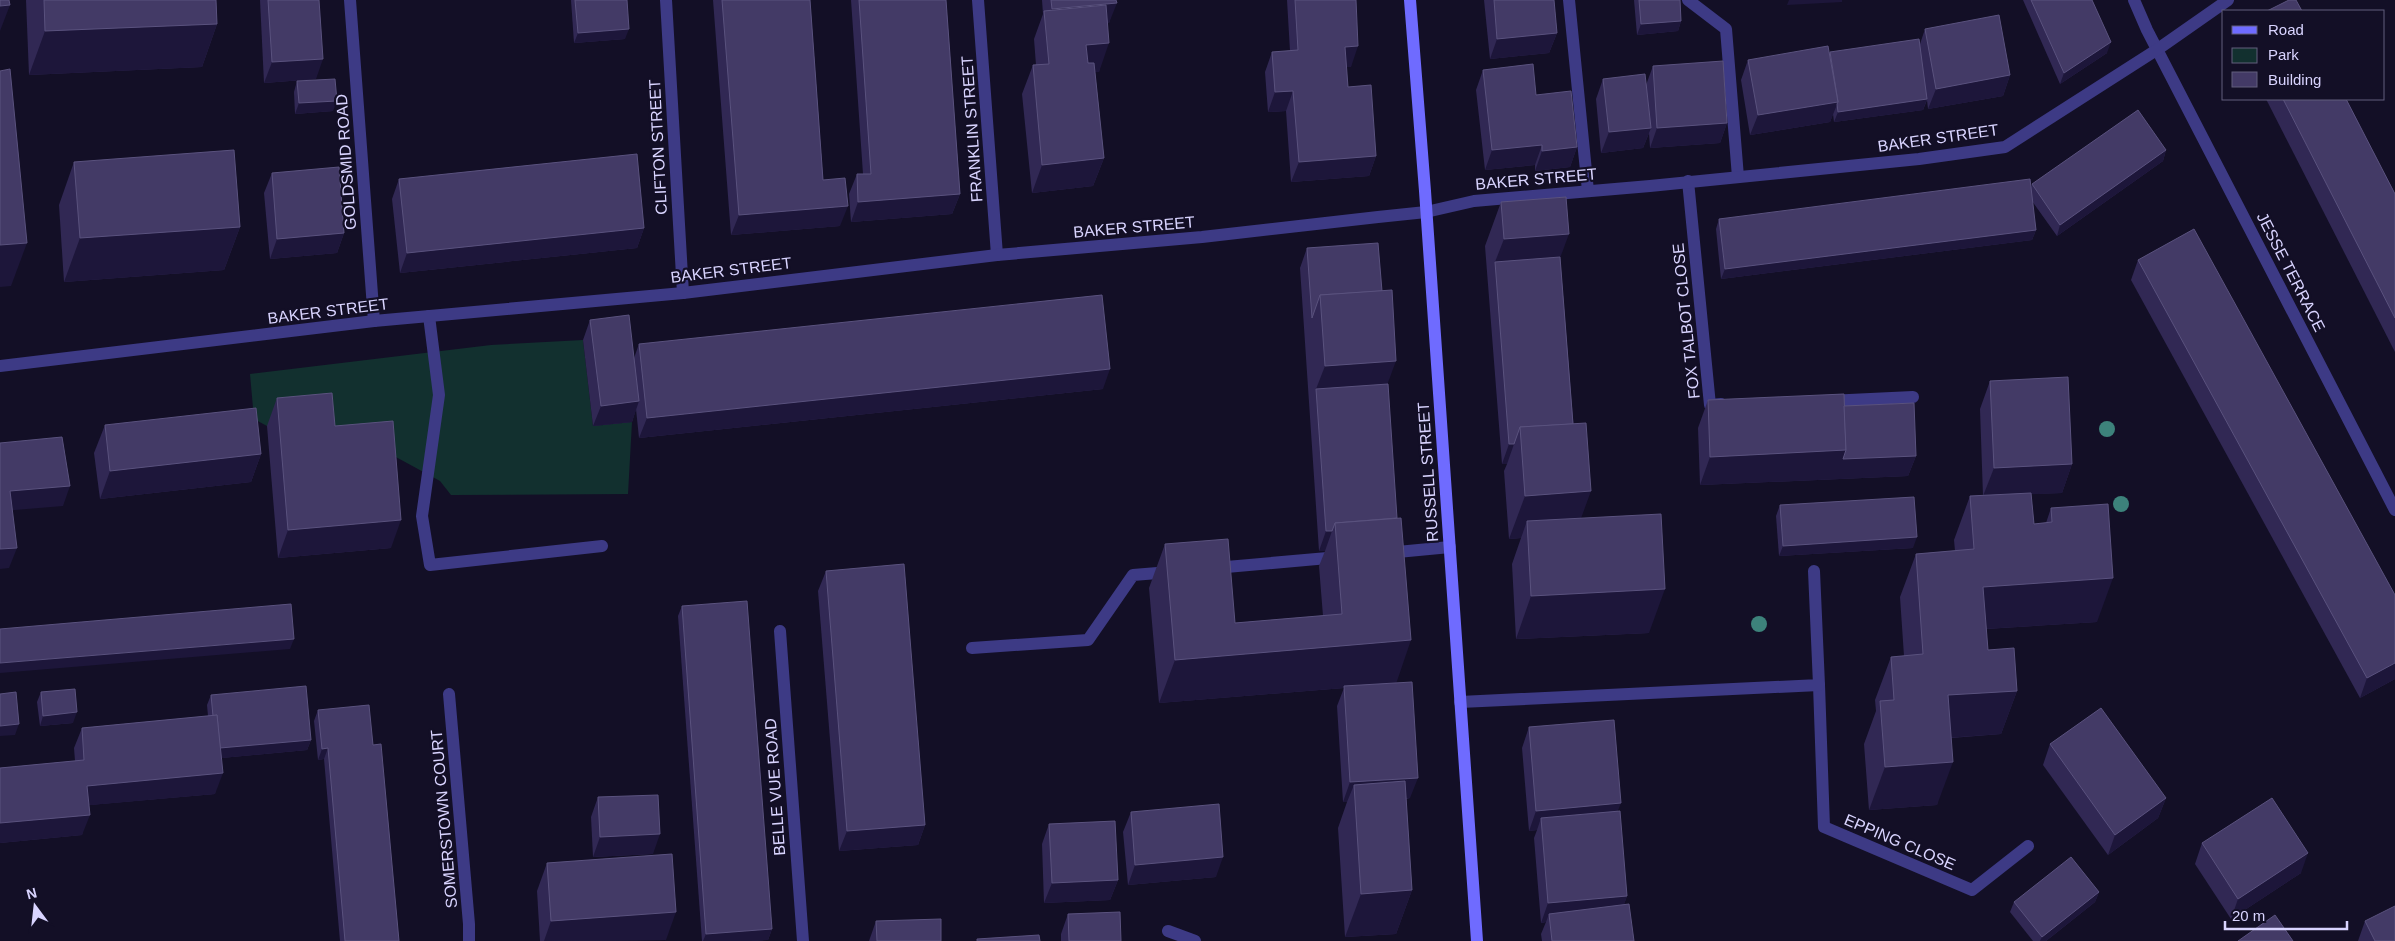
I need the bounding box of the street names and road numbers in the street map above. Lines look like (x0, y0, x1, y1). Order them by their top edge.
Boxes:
street label: FRANKLIN STREET (958, 55, 986, 203)
street label: CLIFTON STREET (646, 79, 670, 215)
street label: GOLDSMID ROAD (333, 94, 359, 230)
street label: BAKER STREET (1877, 121, 2000, 155)
street label: BAKER STREET (1475, 165, 1598, 193)
street label: JESSE TERRACE (2254, 210, 2328, 334)
street label: BAKER STREET (1073, 213, 1196, 241)
street label: FOX TALBOT CLOSE (1669, 242, 1703, 400)
street label: BAKER STREET (670, 254, 793, 286)
street label: BAKER STREET (267, 295, 390, 327)
street label: RUSSELL STREET (1415, 401, 1441, 542)
street label: BELLE VUE ROAD (762, 718, 788, 856)
street label: SOMERSTOWN COURT (428, 729, 460, 909)
street label: EPPING CLOSE (1842, 811, 1958, 873)

